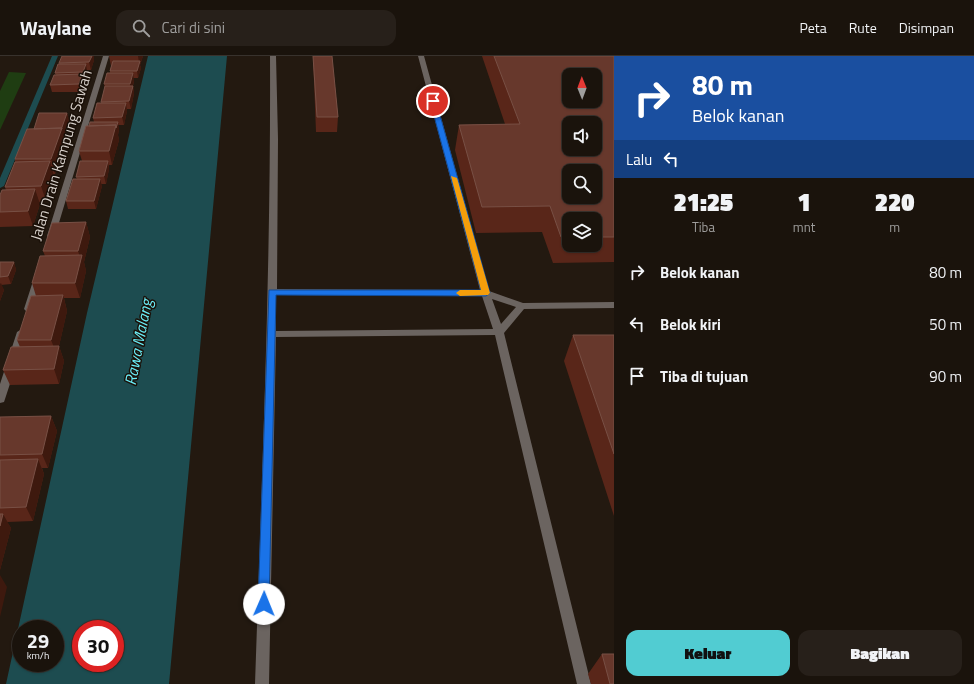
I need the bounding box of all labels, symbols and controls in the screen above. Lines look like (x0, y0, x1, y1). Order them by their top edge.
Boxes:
search box (116, 10, 396, 46)
text: Waylane (20, 13, 92, 42)
text: Cari di sini (162, 16, 225, 39)
icon: search (130, 17, 152, 39)
text: Peta (800, 17, 827, 38)
text: Rute (849, 17, 877, 38)
text: Disimpan (899, 17, 954, 38)
text: 80 m (692, 63, 753, 106)
street label: Jalan Drain Kampung Sawah (24, 67, 98, 243)
north arrow (562, 68, 602, 108)
map controls (562, 68, 602, 252)
icon: right (626, 72, 678, 124)
pin (416, 84, 450, 118)
icon: arrive (422, 90, 444, 112)
text: Belok kanan (692, 102, 784, 129)
button: sound (562, 116, 602, 156)
text: Lalu (626, 148, 652, 171)
icon: left (660, 148, 682, 170)
button: search (562, 164, 602, 204)
text: 21:25 (674, 184, 733, 220)
text: 1 (797, 184, 811, 220)
text: 220 (875, 184, 914, 220)
button: layers (562, 212, 602, 252)
text: Tiba (692, 217, 715, 237)
text: mnt (793, 217, 815, 237)
text: m (889, 217, 900, 237)
icon: right (626, 261, 648, 283)
text: Belok kanan (660, 261, 740, 284)
text: 80 m (929, 261, 962, 284)
water label: Rawa Malang (118, 294, 159, 387)
icon: left (626, 313, 648, 335)
text: Belok kiri (660, 313, 721, 336)
text: 50 m (929, 313, 962, 336)
icon: arrive (626, 365, 648, 387)
text: Tiba di tujuan (660, 365, 748, 388)
text: 90 m (929, 365, 962, 388)
position arrow (243, 583, 285, 625)
speed limit sign: 30 (72, 620, 124, 672)
text: 29 (27, 625, 49, 656)
button: Keluar (626, 630, 790, 676)
button: Bagikan (798, 630, 962, 676)
text: km/h (27, 648, 49, 663)

